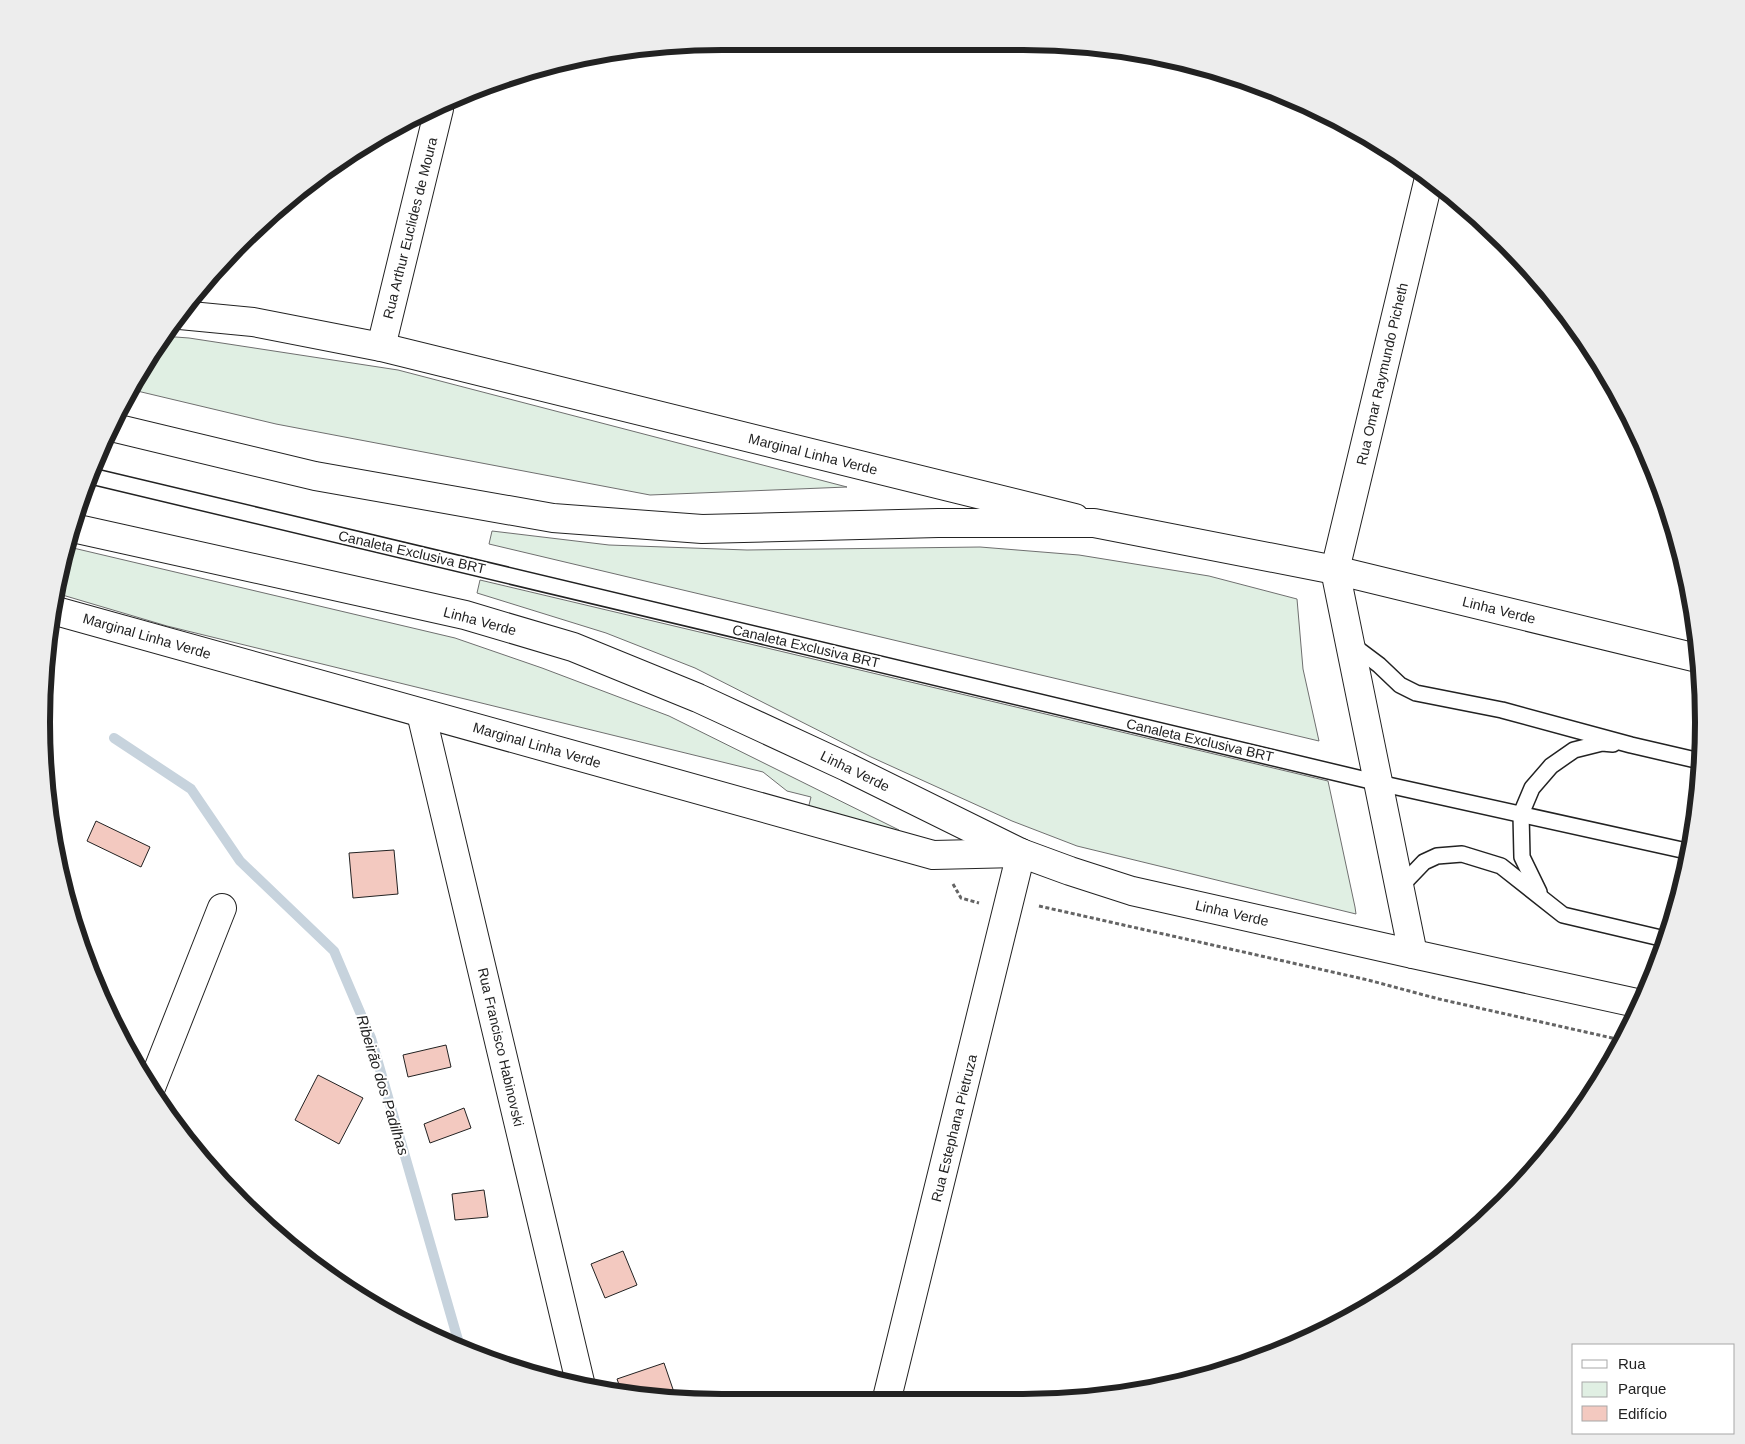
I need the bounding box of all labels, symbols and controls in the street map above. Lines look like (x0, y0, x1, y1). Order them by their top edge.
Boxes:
street label: Rua Arthur Euclides de Moura (380, 135, 440, 321)
street label: Rua Omar Raymundo Picheth (1353, 281, 1411, 467)
street label: Marginal Linha Verde (747, 430, 879, 478)
street label: Canaleta Exclusiva BRT (337, 527, 488, 577)
street label: Linha Verde (1461, 593, 1537, 627)
street label: Linha Verde (442, 604, 518, 638)
street label: Marginal Linha Verde (81, 610, 213, 662)
street label: Canaleta Exclusiva BRT (731, 621, 882, 671)
street label: Canaleta Exclusiva BRT (1125, 715, 1276, 765)
street label: Marginal Linha Verde (471, 719, 603, 771)
street label: Linha Verde (818, 747, 892, 795)
street label: Linha Verde (1194, 897, 1270, 929)
street label: Rua Francisco Habinovski (475, 966, 527, 1128)
water label: Ribeirão dos Padilhas (354, 1013, 413, 1158)
street label: Rua Estephana Pietruza (928, 1052, 980, 1204)
legend (1572, 1344, 1735, 1434)
text: Rua (1618, 1355, 1646, 1372)
text: Parque (1618, 1380, 1666, 1397)
text: Edifício (1618, 1405, 1667, 1422)

